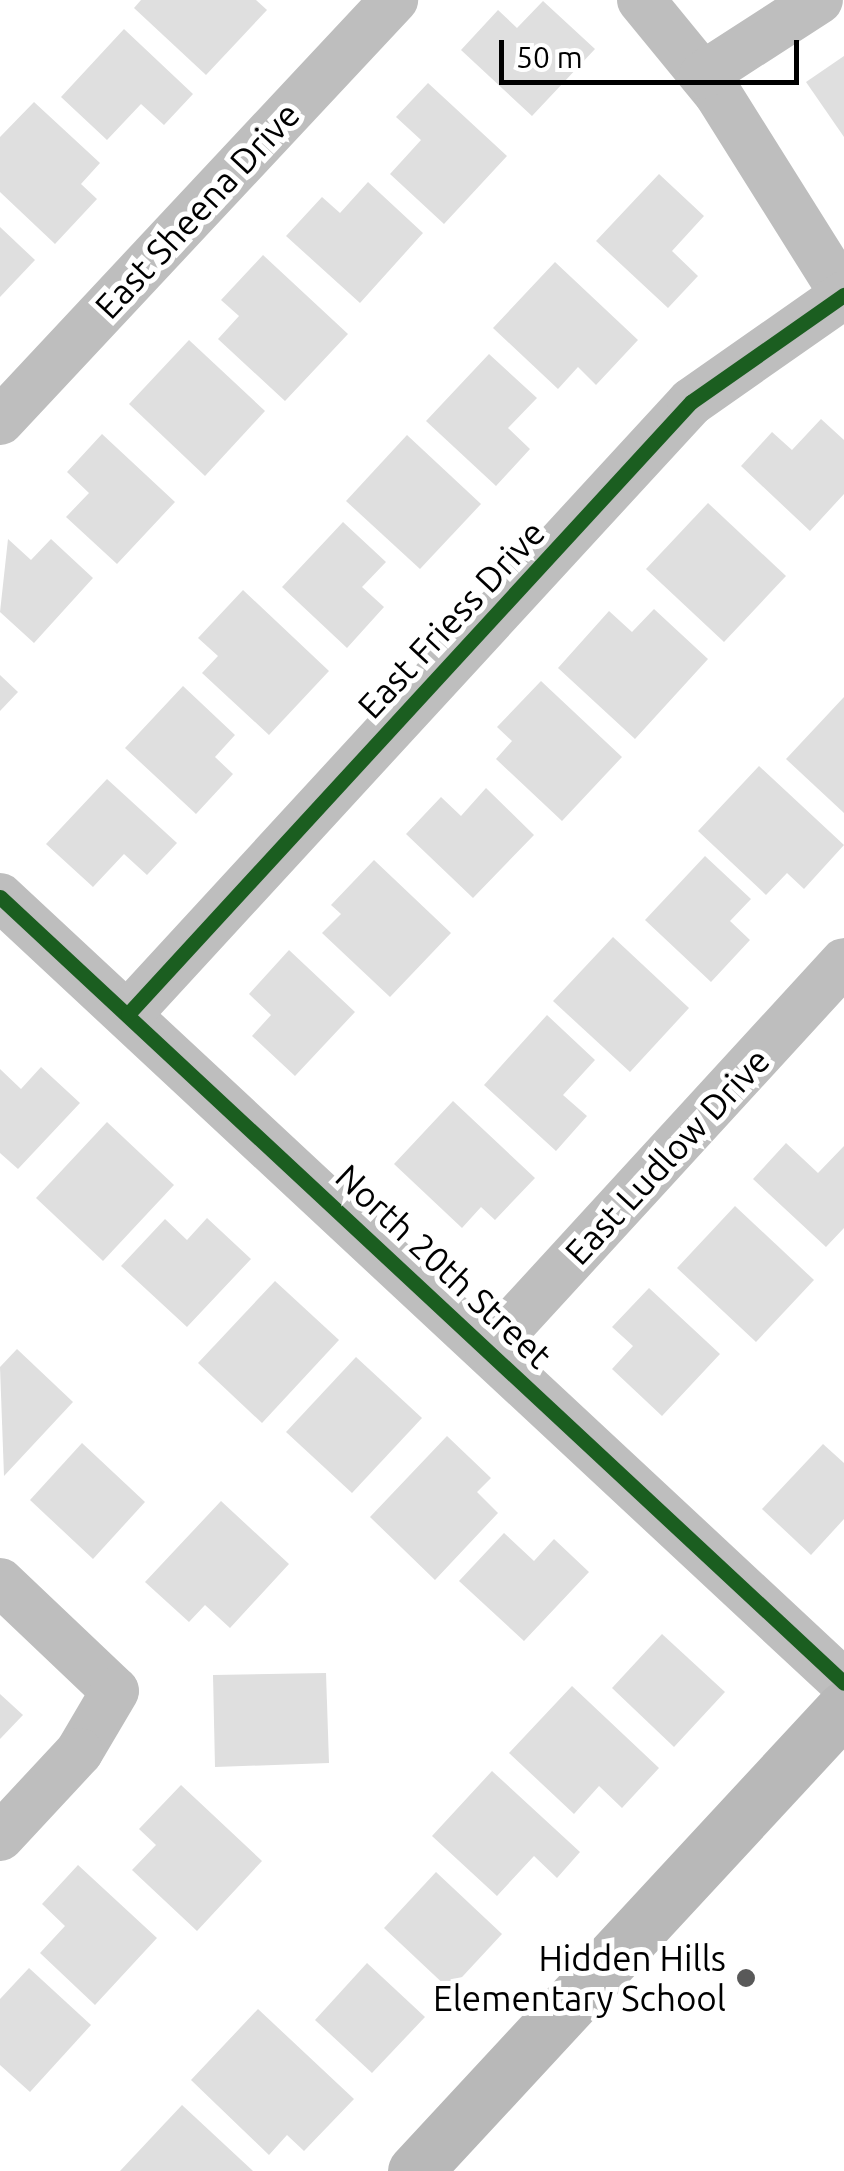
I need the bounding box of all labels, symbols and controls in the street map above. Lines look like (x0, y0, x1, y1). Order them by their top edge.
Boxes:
scale bar (504, 20, 804, 82)
text: 50 m (516, 40, 583, 74)
street label: East Sheena Drive (86, 93, 308, 327)
street label: East Friess Drive (349, 512, 553, 726)
street label: East Ludlow Drive (556, 1039, 778, 1273)
street label: North 20th Street (327, 1155, 561, 1377)
place label: Hidden Hills Elementary School (433, 1937, 726, 2019)
marker: Hidden Hills Elementary School (735, 1967, 757, 1989)

